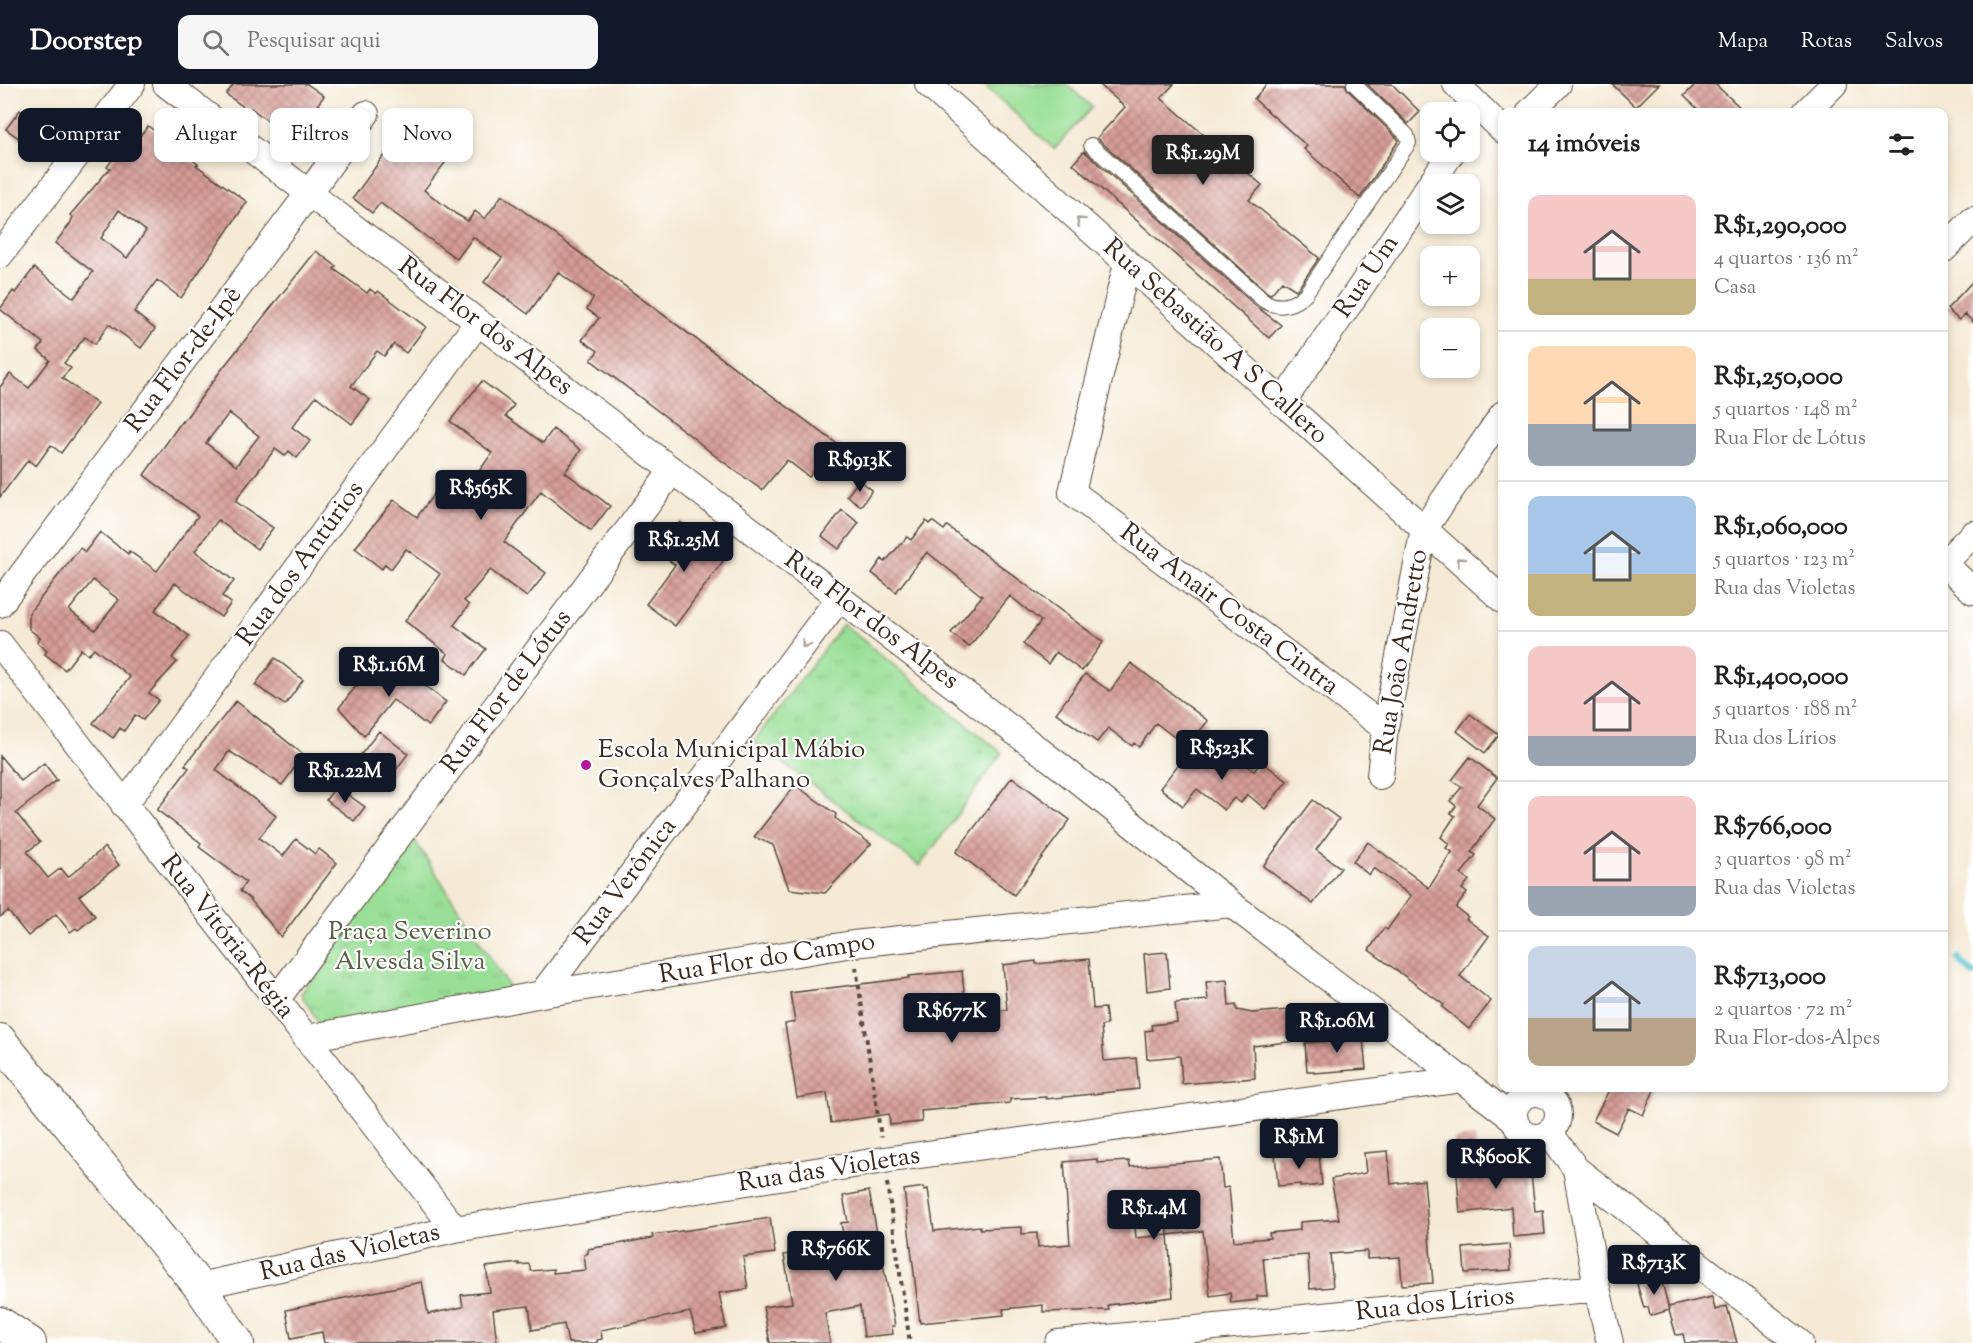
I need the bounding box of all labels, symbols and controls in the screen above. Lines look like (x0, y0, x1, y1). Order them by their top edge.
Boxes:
search box (178, 15, 598, 69)
text: Doorstep (30, 22, 142, 62)
icon: search (199, 26, 232, 59)
text: Pesquisar aqui (247, 26, 381, 58)
text: Mapa (1718, 27, 1768, 57)
text: Rotas (1801, 27, 1852, 57)
text: Salvos (1885, 27, 1943, 57)
map controls (1420, 102, 1480, 378)
button: locate (1420, 102, 1480, 162)
chip: Comprar (18, 108, 142, 162)
chip: Alugar (154, 108, 258, 162)
chip: Filtros (270, 108, 370, 162)
chip: Novo (382, 108, 473, 162)
text: 14 imóveis (1528, 126, 1640, 163)
icon: filters (1885, 128, 1918, 161)
pin: R$1.29M (1148, 135, 1258, 186)
text: R$1.29M (1166, 140, 1240, 169)
button: layers (1420, 174, 1480, 234)
text: R$1,290,000 (1714, 208, 1847, 245)
one-way arrow (1076, 217, 1087, 228)
icon: home (1576, 219, 1648, 291)
street label: Rua Um (1326, 228, 1408, 326)
street label: Rua Sebastião A S Callero (1094, 230, 1336, 454)
text: 4 quartos · 136 m² (1714, 245, 1859, 274)
button: + (1420, 246, 1480, 306)
street label: Rua Flor dos Alpes (390, 249, 580, 405)
text: Casa (1714, 274, 1756, 303)
street label: Rua Flor-de-Ipê (117, 279, 251, 441)
button: − (1420, 318, 1480, 378)
text: R$1,250,000 (1714, 359, 1843, 396)
icon: home (1576, 370, 1648, 442)
text: 5 quartos · 148 m² (1714, 396, 1858, 425)
text: Rua Flor de Lótus (1714, 425, 1866, 454)
pin: R$913K (811, 442, 909, 493)
text: R$913K (828, 447, 892, 476)
pin: R$565K (432, 470, 530, 521)
street label: Rua dos Antúrios (228, 474, 374, 654)
text: R$565K (449, 475, 513, 504)
text: R$1,060,000 (1714, 509, 1848, 546)
street label: Rua Anair Costa Cintra (1112, 515, 1346, 705)
icon: home (1576, 520, 1648, 592)
pin: R$1.25M (629, 522, 739, 573)
text: R$1.25M (648, 527, 720, 556)
street label: Rua Flor dos Alpes (776, 543, 966, 699)
street label: Rua João Andretto (1366, 546, 1438, 758)
text: 5 quartos · 123 m² (1714, 546, 1855, 575)
one-way arrow (1456, 557, 1466, 568)
text: Rua das Violetas (1714, 575, 1855, 604)
street label: Rua Flor de Lótus (433, 602, 581, 782)
one-way arrow (801, 638, 812, 649)
pin: R$1.16M (334, 647, 444, 698)
text: R$1.16M (353, 652, 425, 681)
text: R$1,400,000 (1714, 659, 1849, 696)
icon: home (1576, 670, 1648, 742)
text: 5 quartos · 188 m² (1714, 696, 1858, 725)
text: Rua dos Lírios (1714, 725, 1836, 754)
pin: R$523K (1173, 730, 1271, 781)
place label: Escola Municipal Mábio Gonçalves Palhano (598, 732, 865, 799)
text: R$523K (1190, 735, 1254, 764)
pin: R$1.22M (290, 753, 400, 804)
text: R$1.22M (308, 758, 382, 787)
marker: Escola Municipal Mábio Gonçalves Palhano (579, 758, 593, 772)
text: R$766,000 (1714, 809, 1832, 846)
street label: Rua Verônica (566, 810, 686, 954)
icon: home (1576, 820, 1648, 892)
text: 3 quartos · 98 m² (1714, 846, 1852, 875)
street label: Rua Vitória-Régia (151, 847, 303, 1027)
text: Rua das Violetas (1714, 875, 1855, 904)
park label: Praça Severino Alvesda Silva (328, 914, 492, 981)
street label: Rua Flor do Campo (656, 924, 878, 994)
text: R$713,000 (1714, 959, 1826, 996)
icon: home (1576, 970, 1648, 1042)
pin: R$677K (903, 993, 1001, 1044)
text: 2 quartos · 72 m² (1714, 996, 1852, 1025)
text: R$677K (917, 998, 987, 1027)
pin: R$1.06M (1282, 1003, 1392, 1054)
text: R$1.06M (1299, 1008, 1375, 1037)
text: Rua Flor-dos-Alpes (1714, 1025, 1880, 1054)
pin: R$1M (1263, 1119, 1335, 1170)
text: R$1M (1274, 1124, 1324, 1153)
street label: Rua das Violetas (735, 1137, 923, 1203)
pin: R$600K (1447, 1139, 1545, 1190)
text: R$600K (1461, 1144, 1531, 1173)
pin: R$1.4M (1105, 1190, 1203, 1241)
text: R$1.4M (1121, 1195, 1187, 1224)
street label: Rua das Violetas (256, 1214, 444, 1292)
pin: R$766K (787, 1231, 885, 1282)
text: R$766K (801, 1236, 871, 1265)
pin: R$713K (1605, 1245, 1703, 1296)
text: R$713K (1622, 1250, 1686, 1279)
street label: Rua dos Lírios (1354, 1278, 1516, 1332)

